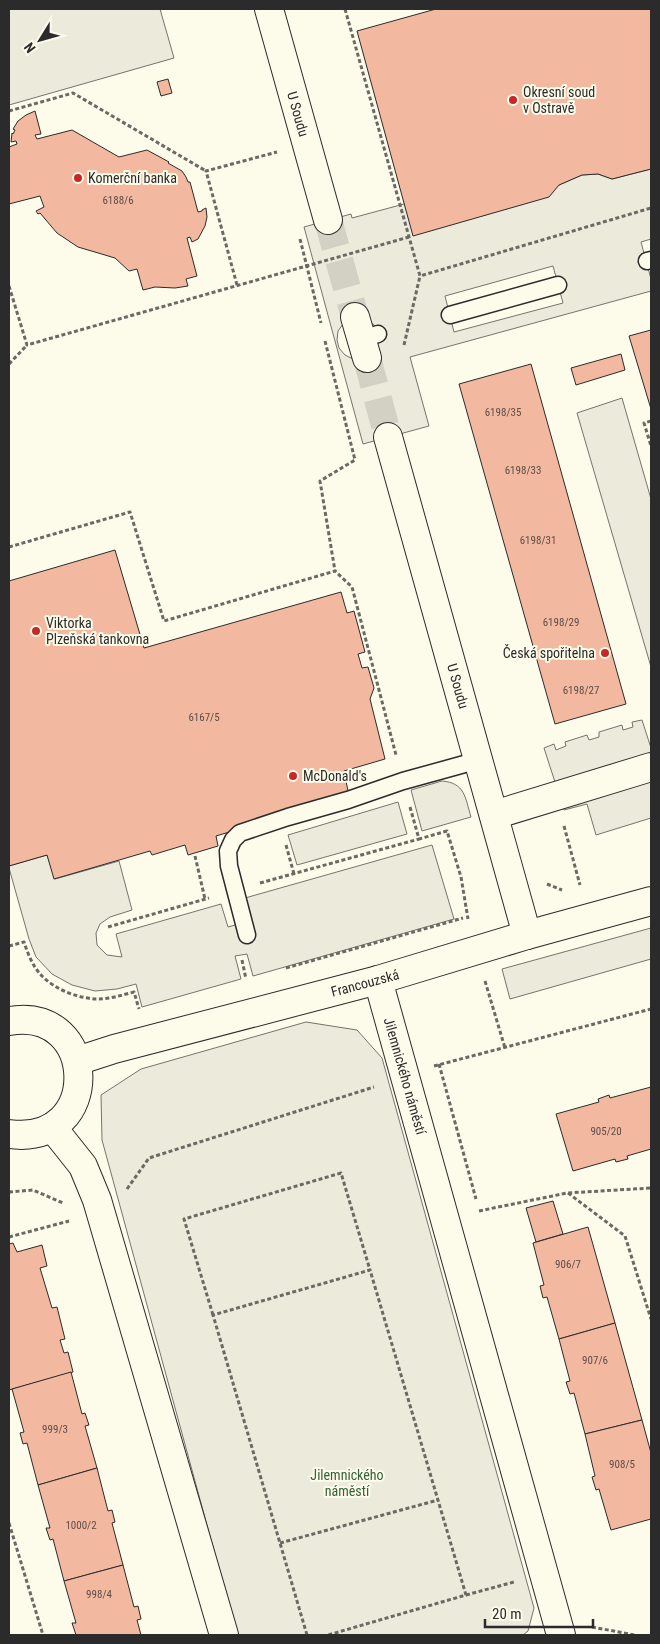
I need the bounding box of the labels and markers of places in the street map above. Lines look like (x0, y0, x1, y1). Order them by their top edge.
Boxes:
place label: Okresní soud v Ostravě (523, 84, 595, 116)
marker: Okresní soud v Ostravě (507, 94, 519, 106)
place label: Komerční banka (88, 170, 177, 186)
marker: Komerční banka (72, 172, 84, 184)
place label: Viktorka Plzeňská tankovna (46, 615, 149, 647)
marker: Viktorka Plzeňská tankovna (30, 625, 42, 637)
place label: Česká spořitelna (503, 644, 595, 661)
marker: Česká spořitelna (599, 647, 611, 659)
place label: McDonald's (303, 768, 367, 784)
marker: McDonald's (287, 770, 299, 782)

